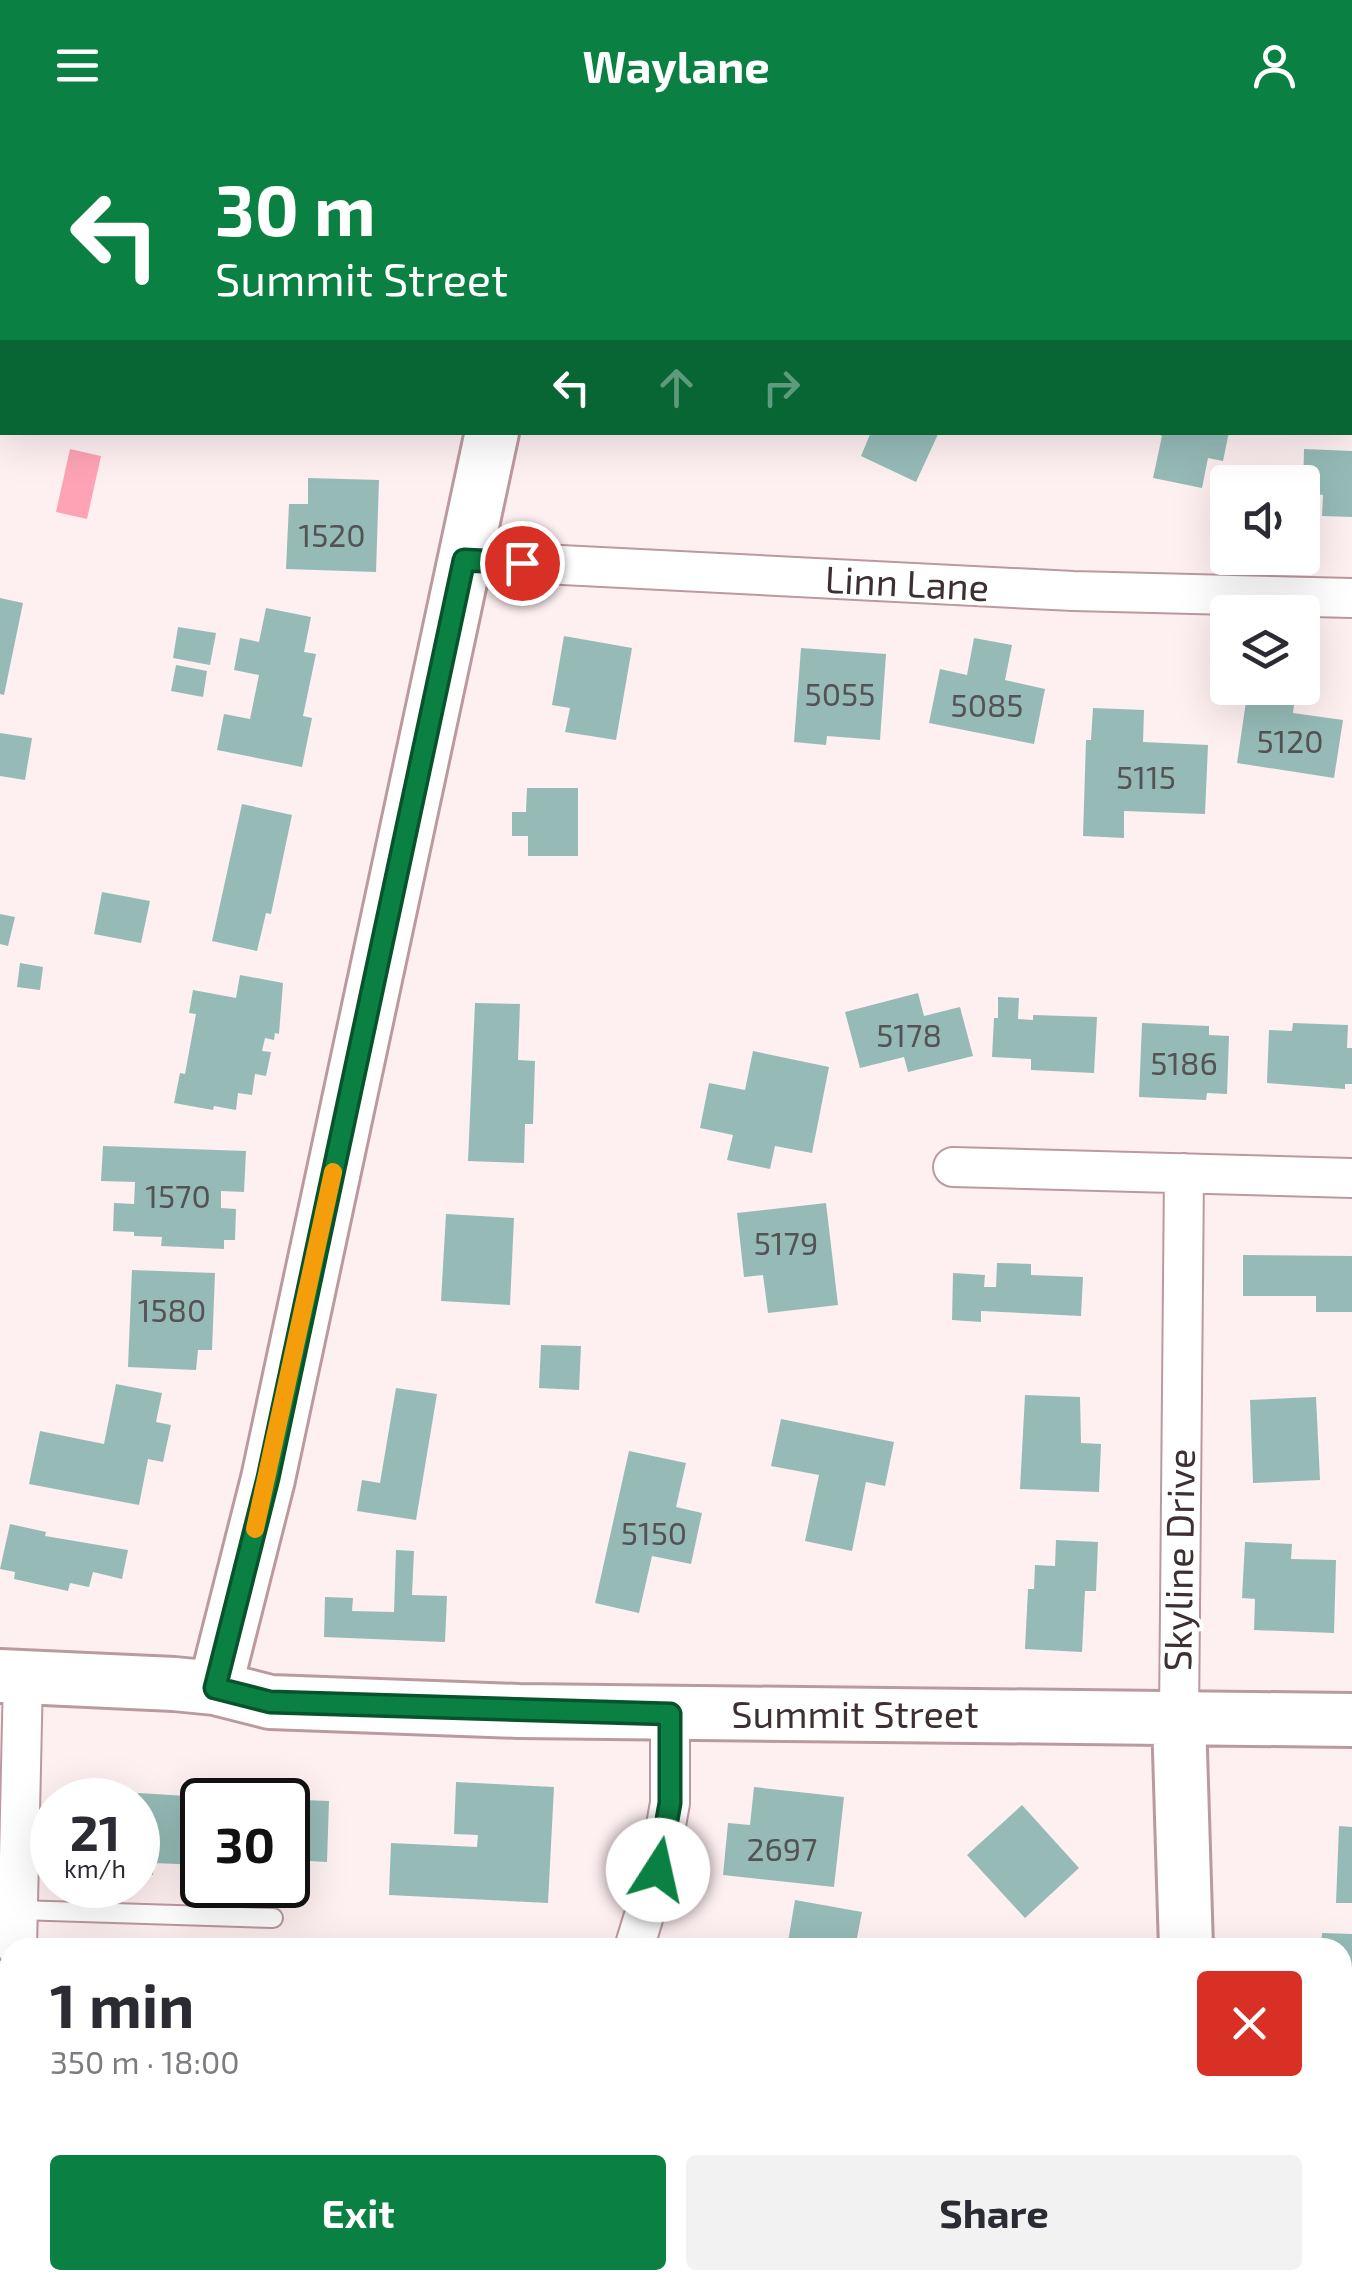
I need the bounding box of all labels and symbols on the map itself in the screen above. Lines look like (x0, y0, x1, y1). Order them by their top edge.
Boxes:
house number: 1520 (298, 515, 366, 553)
pin (480, 521, 565, 606)
street label: Linn Lane (824, 555, 990, 609)
house number: 5055 (805, 674, 875, 712)
house number: 5085 (950, 685, 1024, 723)
house number: 5120 (1256, 721, 1324, 759)
house number: 5115 (1116, 757, 1176, 795)
house number: 5178 (876, 1015, 942, 1053)
house number: 5186 (1150, 1043, 1218, 1081)
house number: 1570 (145, 1176, 211, 1214)
house number: 5179 (754, 1223, 818, 1261)
house number: 1580 (138, 1290, 206, 1328)
street label: Skyline Drive (1153, 1448, 1203, 1672)
house number: 5150 (621, 1513, 687, 1551)
street label: Summit Street (731, 1690, 979, 1736)
speed limit sign: 30 (180, 1778, 310, 1908)
position arrow (606, 1818, 710, 1922)
house number: 2697 (747, 1829, 817, 1867)

